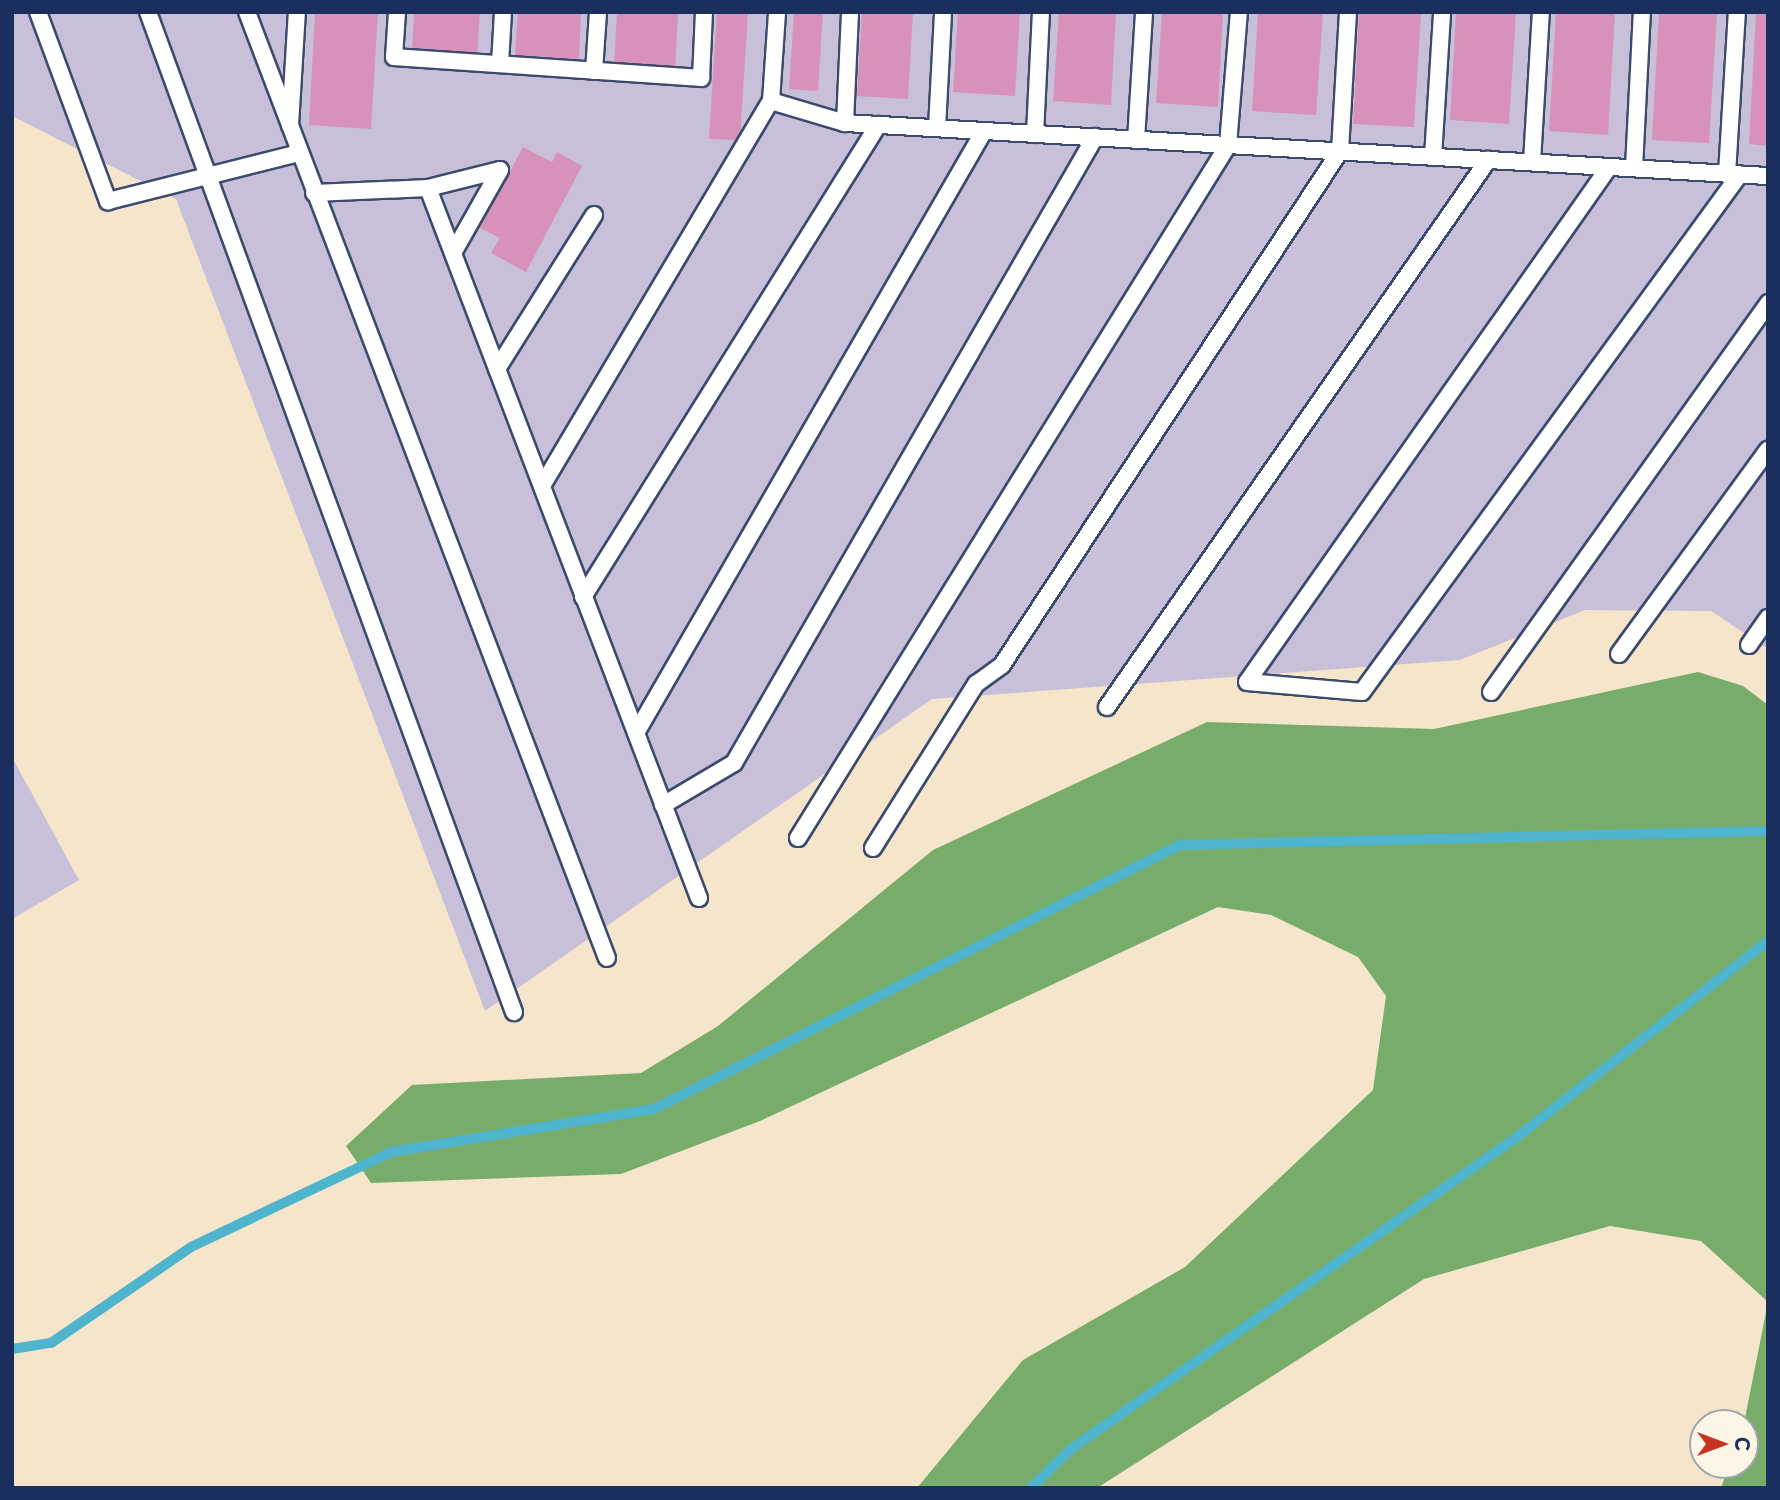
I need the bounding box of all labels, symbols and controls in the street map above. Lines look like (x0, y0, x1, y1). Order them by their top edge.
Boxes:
north arrow (1689, 1409, 1759, 1479)
text: С (1729, 1437, 1757, 1451)

